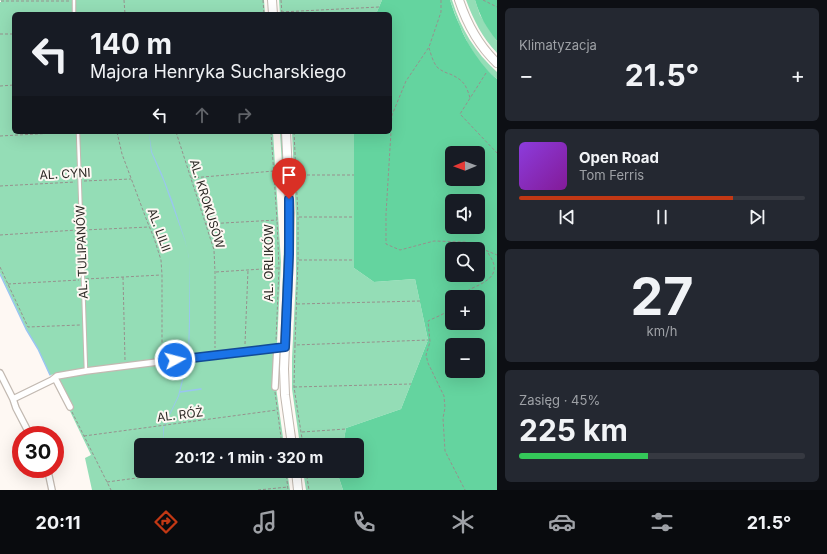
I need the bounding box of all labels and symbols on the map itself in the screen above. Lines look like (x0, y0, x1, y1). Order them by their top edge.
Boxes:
north arrow (445, 146, 485, 186)
street label: AL. KROKUSÓW (187, 157, 228, 250)
pin (272, 158, 306, 199)
street label: AL. CYNI (39, 165, 91, 182)
street label: AL. TULIPANÓW (72, 205, 91, 299)
street label: AL. LILII (145, 206, 174, 254)
street label: AL. ORLIKÓW (261, 224, 276, 302)
position arrow (154, 339, 196, 381)
street label: AL. RÓŻ (156, 404, 204, 425)
speed limit sign: 30 (12, 426, 64, 478)

